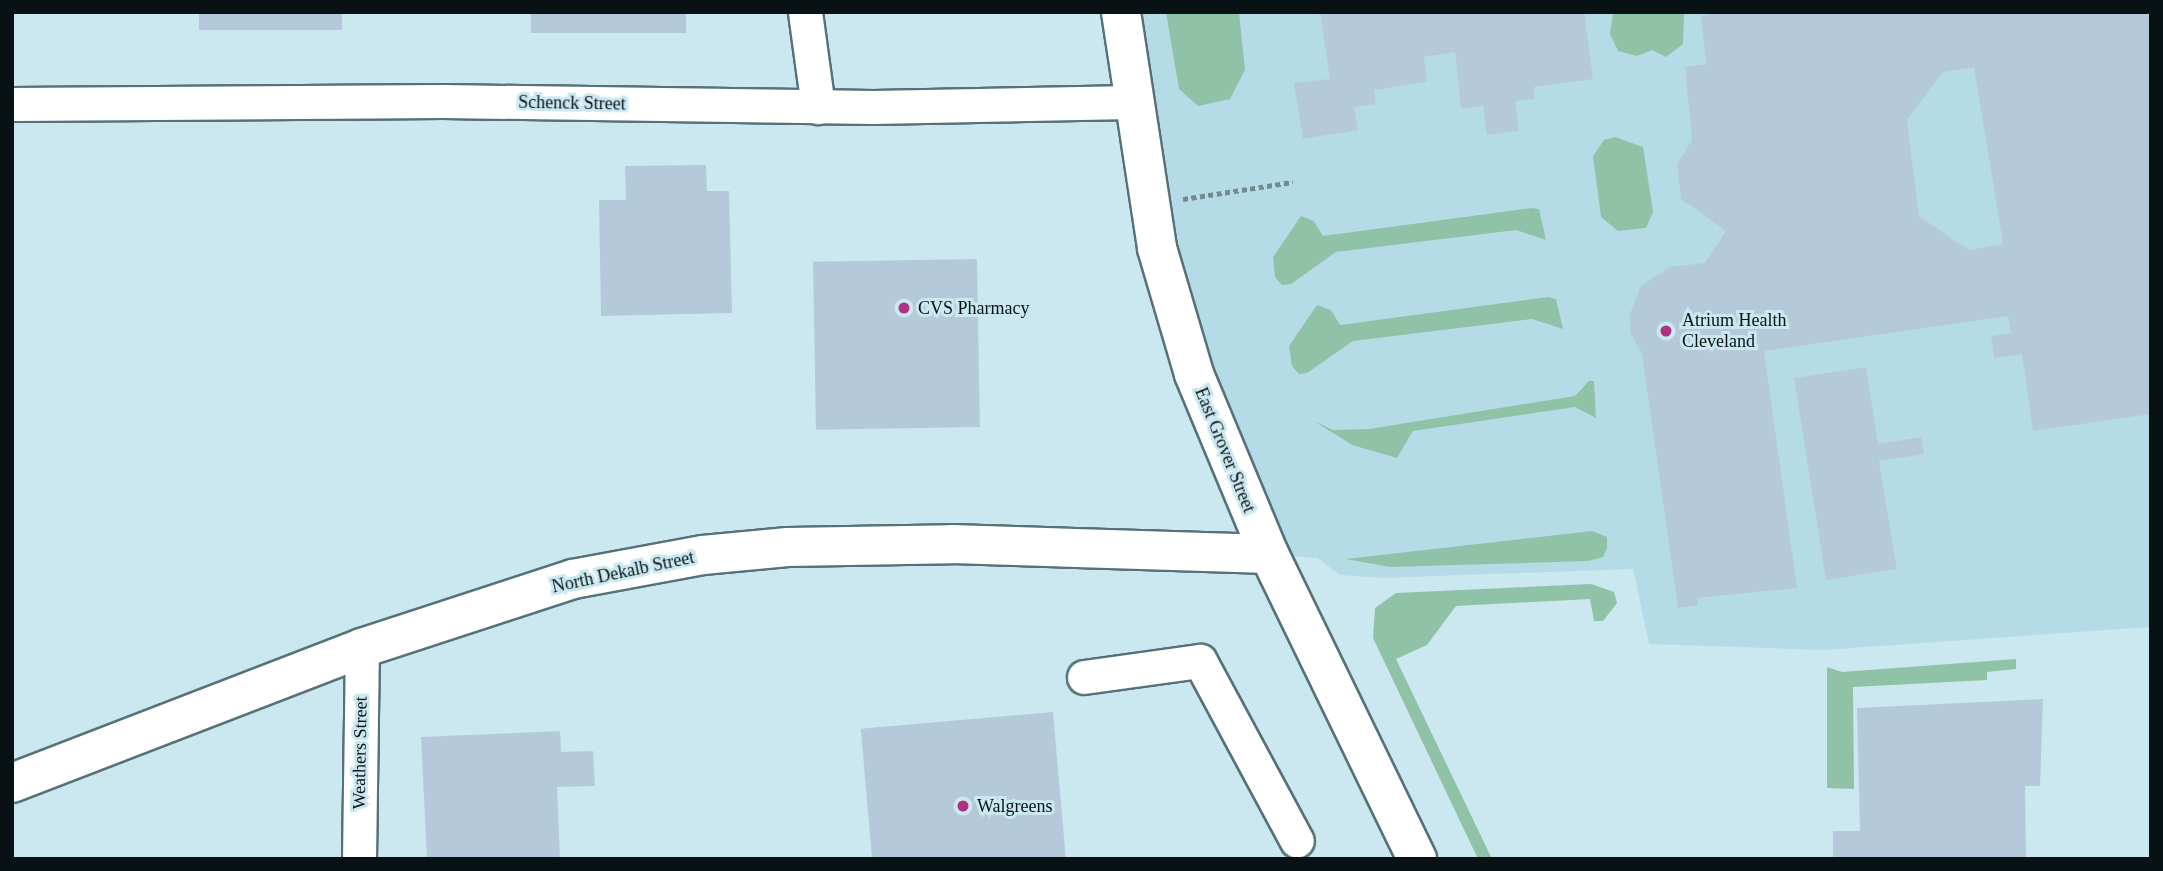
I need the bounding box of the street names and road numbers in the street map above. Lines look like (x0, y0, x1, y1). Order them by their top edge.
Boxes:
street label: Schenck Street (518, 91, 626, 115)
street label: East Grover Street (1190, 384, 1260, 516)
street label: North Dekalb Street (550, 546, 696, 598)
street label: Weathers Street (348, 696, 372, 810)

